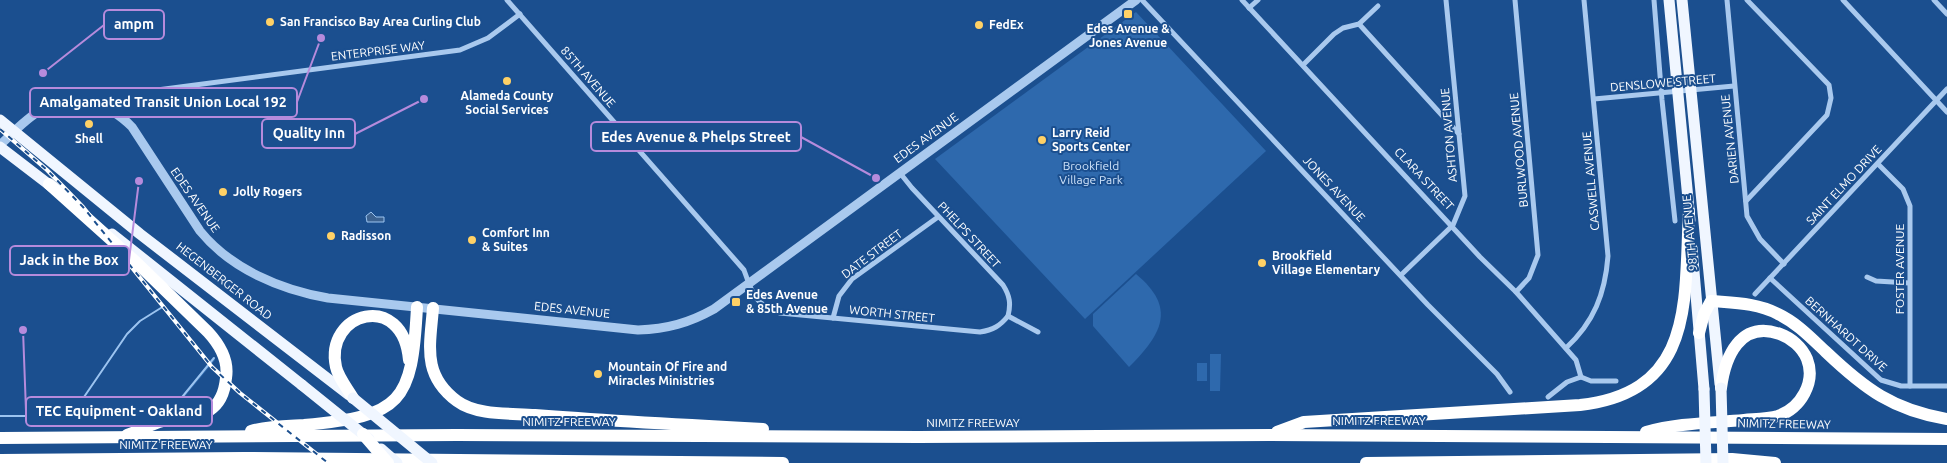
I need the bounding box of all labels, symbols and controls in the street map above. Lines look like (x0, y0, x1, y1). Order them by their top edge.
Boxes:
marker: Edes Avenue & Jones Avenue (1122, 8, 1134, 20)
callout: ampm (104, 10, 164, 39)
place label: San Francisco Bay Area Curling Club (280, 15, 481, 28)
text: ampm (114, 16, 154, 32)
marker: San Francisco Bay Area Curling Club (264, 16, 276, 28)
place label: FedEx (989, 18, 1024, 31)
marker: FedEx (973, 19, 985, 31)
place label: Edes Avenue & Jones Avenue (1087, 22, 1170, 49)
street label: ENTERPRISE WAY (330, 38, 426, 63)
street label: 85TH AVENUE (558, 44, 618, 110)
street label: DENSLOWE STREET (1609, 71, 1717, 94)
marker: Alameda County Social Services (501, 75, 513, 87)
street label: ASHTON AVENUE (1438, 87, 1459, 183)
callout: Amalgamated Transit Union Local 192 (30, 88, 297, 117)
place label: Alameda County Social Services (461, 89, 554, 116)
street label: BURLWOOD AVENUE (1507, 92, 1530, 208)
street label: DARIEN AVENUE (1718, 93, 1741, 184)
text: Amalgamated Transit Union Local 192 (39, 94, 287, 110)
street label: EDES AVENUE (891, 110, 960, 165)
marker: Shell (83, 118, 95, 130)
callout: Quality Inn (262, 119, 355, 148)
callout: Edes Avenue & Phelps Street (591, 122, 801, 151)
text: Quality Inn (273, 125, 345, 141)
place label: Larry Reid Sports Center (1052, 126, 1130, 153)
text: Edes Avenue & Phelps Street (601, 129, 791, 145)
street label: CASWELL AVENUE (1580, 131, 1601, 231)
place label: Shell (75, 132, 103, 145)
marker: Larry Reid Sports Center (1036, 134, 1048, 146)
street label: SAINT ELMO DRIVE (1803, 142, 1884, 227)
street label: CLARA STREET (1392, 145, 1457, 213)
street label: JONES AVENUE (1301, 153, 1368, 224)
park label: Brookfield Village Park (1059, 159, 1123, 186)
street label: EDES AVENUE (168, 165, 223, 235)
place label: Jolly Rogers (233, 185, 303, 198)
marker: Jolly Rogers (217, 186, 229, 198)
street label: 98TH AVENUE (1680, 194, 1699, 272)
street label: PHELPS STREET (936, 199, 1003, 270)
street label: FOSTER AVENUE (1893, 223, 1906, 314)
place label: Comfort Inn & Suites (482, 226, 550, 253)
street label: DATE STREET (839, 226, 905, 281)
place label: Radisson (341, 229, 391, 242)
marker: Radisson (325, 230, 337, 242)
marker: Comfort Inn & Suites (466, 234, 478, 246)
street label: HEGENBERGER ROAD (174, 239, 275, 322)
callout: Jack in the Box (10, 246, 129, 275)
place label: Brookfield Village Elementary (1272, 249, 1381, 276)
text: Jack in the Box (19, 252, 119, 268)
marker: Brookfield Village Elementary (1256, 257, 1268, 269)
place label: Edes Avenue & 85th Avenue (746, 288, 828, 315)
street label: BERNHARDT DRIVE (1803, 294, 1890, 374)
marker: Edes Avenue & 85th Avenue (730, 296, 742, 308)
street label: EDES AVENUE (534, 299, 611, 320)
street label: WORTH STREET (848, 303, 936, 325)
place label: Mountain Of Fire and Miracles Ministries (608, 360, 727, 387)
marker: Mountain Of Fire and Miracles Ministries (592, 368, 604, 380)
callout: TEC Equipment - Oakland (26, 397, 212, 426)
text: TEC Equipment - Oakland (36, 403, 202, 419)
street label: NIMITZ FREEWAY (1332, 414, 1426, 427)
street label: NIMITZ FREEWAY (522, 415, 616, 428)
street label: NIMITZ FREEWAY (926, 416, 1020, 429)
street label: NIMITZ FREEWAY (1737, 416, 1831, 431)
street label: NIMITZ FREEWAY (119, 438, 213, 451)

